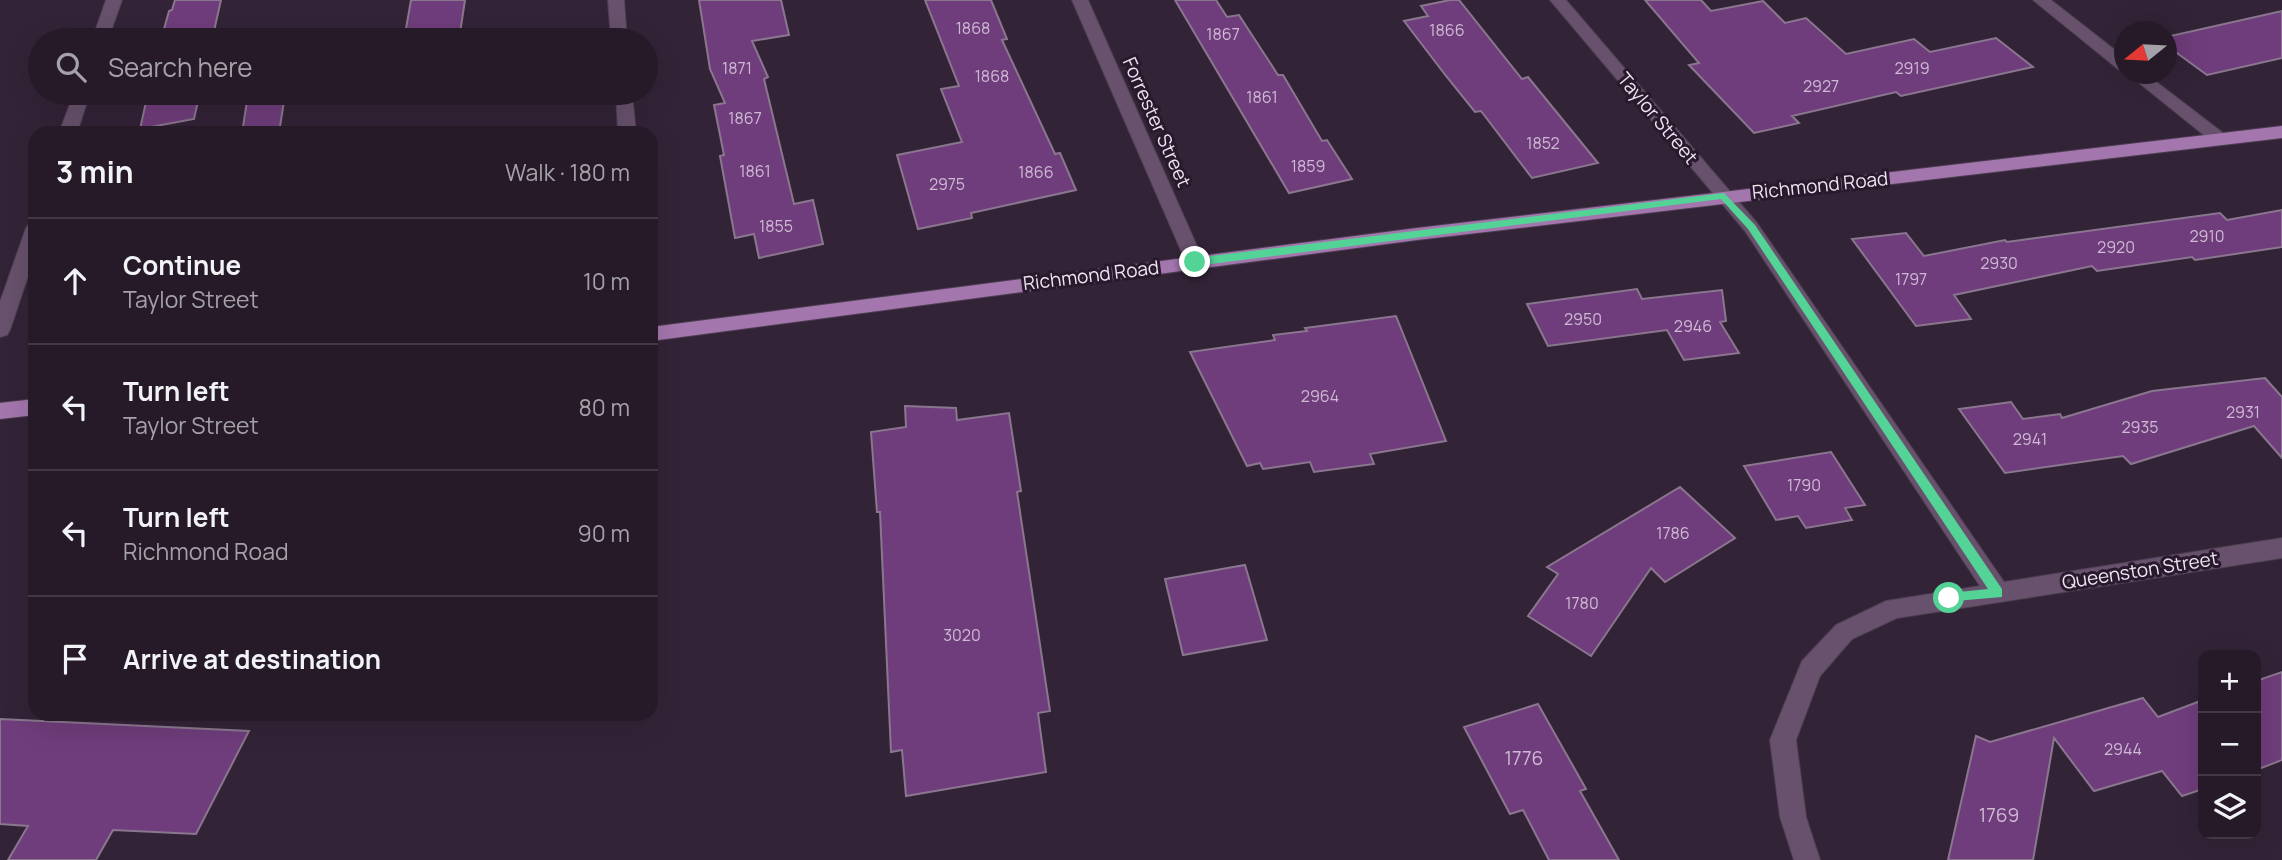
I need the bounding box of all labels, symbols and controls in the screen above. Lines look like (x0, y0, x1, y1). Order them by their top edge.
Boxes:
house number: 1868 (956, 17, 990, 39)
house number: 1866 (1429, 19, 1465, 41)
north arrow (2114, 21, 2177, 84)
house number: 1867 (1206, 23, 1240, 45)
search box (28, 28, 658, 105)
icon: search (52, 48, 90, 86)
text: Search here (108, 49, 253, 85)
street label: Forrester Street (1117, 53, 1197, 191)
house number: 1871 (722, 57, 752, 79)
house number: 2919 (1894, 57, 1930, 79)
house number: 1868 (975, 65, 1009, 87)
street label: Taylor Street (1612, 67, 1704, 169)
house number: 2927 (1803, 75, 1839, 97)
house number: 1861 (1246, 86, 1278, 108)
house number: 1867 (728, 107, 762, 129)
house number: 1852 (1526, 132, 1560, 154)
text: 3 min (56, 151, 134, 192)
house number: 1859 (1291, 155, 1325, 177)
text: Walk · 180 m (505, 156, 630, 188)
house number: 1861 (739, 160, 771, 182)
house number: 1866 (1018, 161, 1054, 183)
street label: Richmond Road (1751, 165, 1889, 205)
house number: 2975 (929, 173, 965, 195)
house number: 1855 (759, 215, 793, 237)
house number: 2910 (2189, 225, 2225, 247)
house number: 2920 (2097, 236, 2135, 258)
route end (1179, 246, 1210, 277)
text: Continue (123, 247, 241, 283)
house number: 2930 (1980, 252, 2018, 274)
street label: Richmond Road (1022, 254, 1160, 296)
icon: ahead (56, 262, 94, 300)
text: 10 m (583, 265, 630, 297)
house number: 1797 (1895, 268, 1927, 290)
text: Taylor Street (123, 283, 259, 315)
house number: 2950 (1564, 308, 1602, 330)
house number: 2946 (1674, 315, 1712, 337)
text: Turn left (123, 373, 230, 409)
house number: 2964 (1301, 385, 1339, 407)
icon: left (56, 388, 94, 426)
text: 80 m (579, 391, 630, 423)
house number: 2931 (2226, 401, 2260, 423)
text: Taylor Street (123, 409, 259, 441)
house number: 2935 (2121, 416, 2159, 438)
house number: 2941 (2013, 428, 2047, 450)
house number: 1790 (1787, 474, 1821, 496)
text: Turn left (123, 499, 230, 535)
icon: left (56, 514, 94, 552)
text: 90 m (578, 517, 630, 549)
house number: 1786 (1656, 522, 1690, 544)
text: Richmond Road (123, 535, 289, 567)
street label: Queenston Street (2060, 545, 2220, 595)
route start (1933, 582, 1964, 613)
house number: 1780 (1565, 592, 1599, 614)
house number: 3020 (943, 624, 981, 646)
icon: arrive (56, 640, 94, 678)
text: Arrive at destination (123, 641, 381, 677)
map controls (2198, 650, 2261, 839)
button: + (2198, 650, 2261, 713)
button: − (2198, 713, 2261, 776)
house number: 2944 (2104, 738, 2142, 760)
house number: 1776 (1505, 745, 1543, 771)
button: layers (2198, 776, 2261, 839)
house number: 1769 (1979, 802, 2019, 828)

